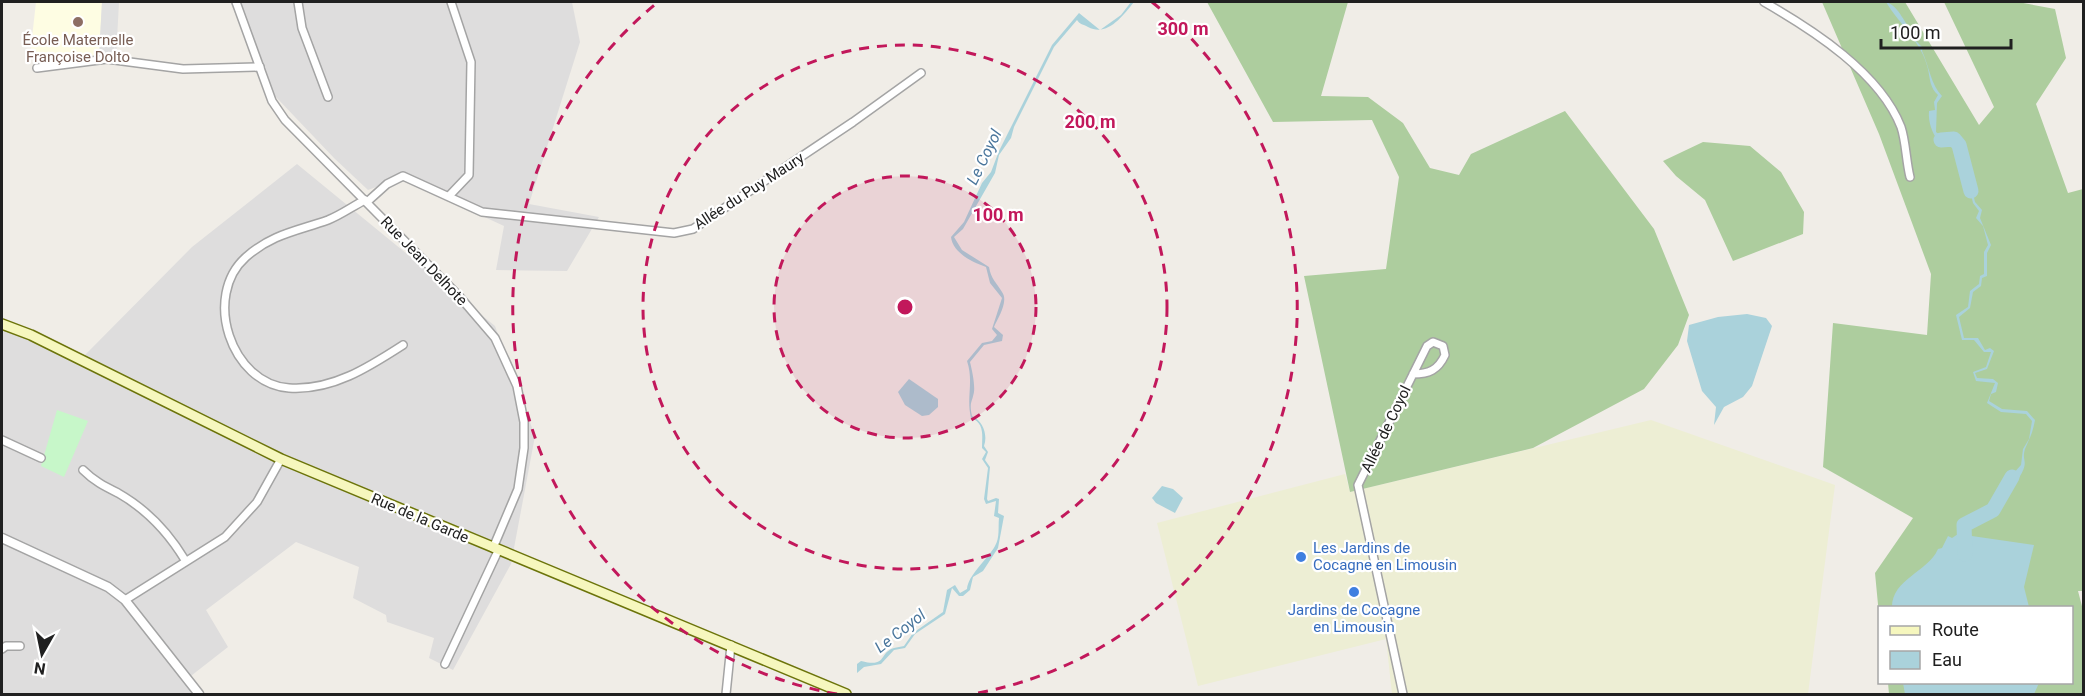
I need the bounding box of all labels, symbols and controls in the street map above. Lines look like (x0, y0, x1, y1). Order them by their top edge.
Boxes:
scale bar (1881, 12, 2012, 50)
marker: École Maternelle Françoise Dolto (71, 15, 85, 29)
text: 300 m (1157, 18, 1209, 39)
text: 100 m (1890, 22, 1941, 43)
place label: École Maternelle Françoise Dolto (23, 31, 133, 66)
text: 200 m (1064, 111, 1116, 132)
water label: Le Coyol (962, 126, 1006, 188)
street label: Allée du Puy Maury (691, 149, 807, 233)
text: 100 m (972, 204, 1024, 225)
street label: Rue Jean Delhote (377, 213, 471, 309)
centre of rings (895, 297, 915, 317)
street label: Allée de Coyol (1357, 383, 1415, 475)
street label: Rue de la Garde (368, 489, 472, 547)
place label: Les Jardins de Cocagne en Limousin (1313, 539, 1457, 574)
marker: Les Jardins de Cocagne en Limousin (1294, 550, 1308, 564)
marker: Jardins de Cocagne en Limousin (1347, 585, 1361, 599)
place label: Jardins de Cocagne en Limousin (1288, 601, 1420, 636)
water label: Le Coyol (871, 605, 929, 657)
legend (1878, 606, 2073, 684)
text: Route (1932, 619, 1979, 640)
north arrow (12, 624, 72, 684)
text: Eau (1932, 649, 1962, 670)
text: N (33, 658, 47, 679)

